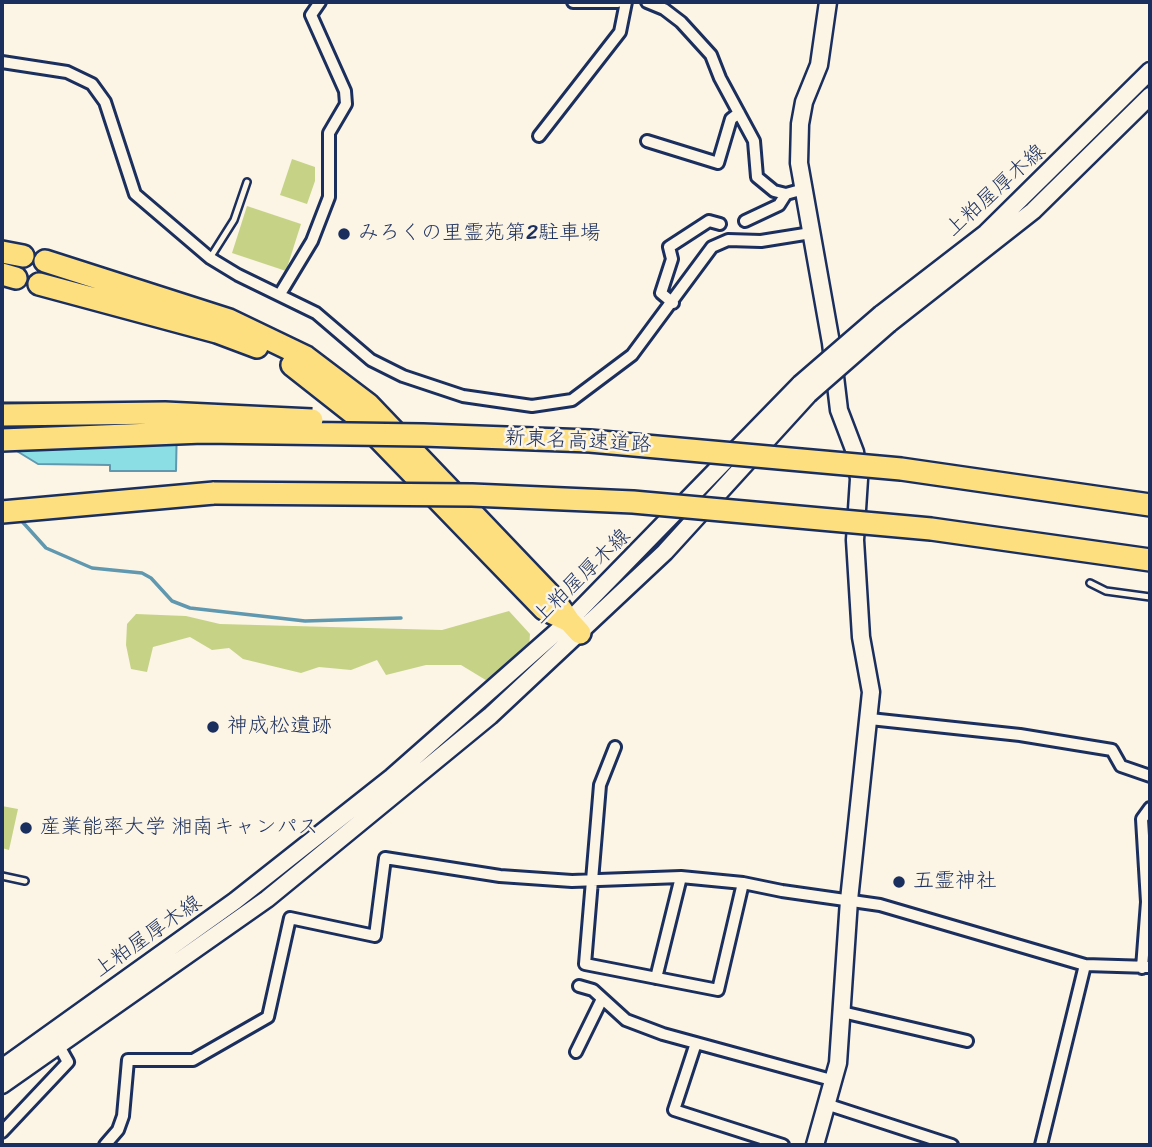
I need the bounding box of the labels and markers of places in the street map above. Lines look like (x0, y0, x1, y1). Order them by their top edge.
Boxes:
place label: みろくの里霊苑第2駐車場 (358, 221, 601, 247)
marker: みろくの里霊苑第2駐車場 (336, 226, 352, 242)
place label: 神成松遺跡 (227, 714, 332, 740)
marker: 神成松遺跡 (205, 719, 221, 735)
place label: 産業能率大学 湘南キャンパス (40, 815, 318, 841)
marker: 産業能率大学 湘南キャンパス (18, 820, 34, 836)
place label: 五霊神社 (913, 869, 997, 895)
marker: 五霊神社 (891, 874, 907, 890)

